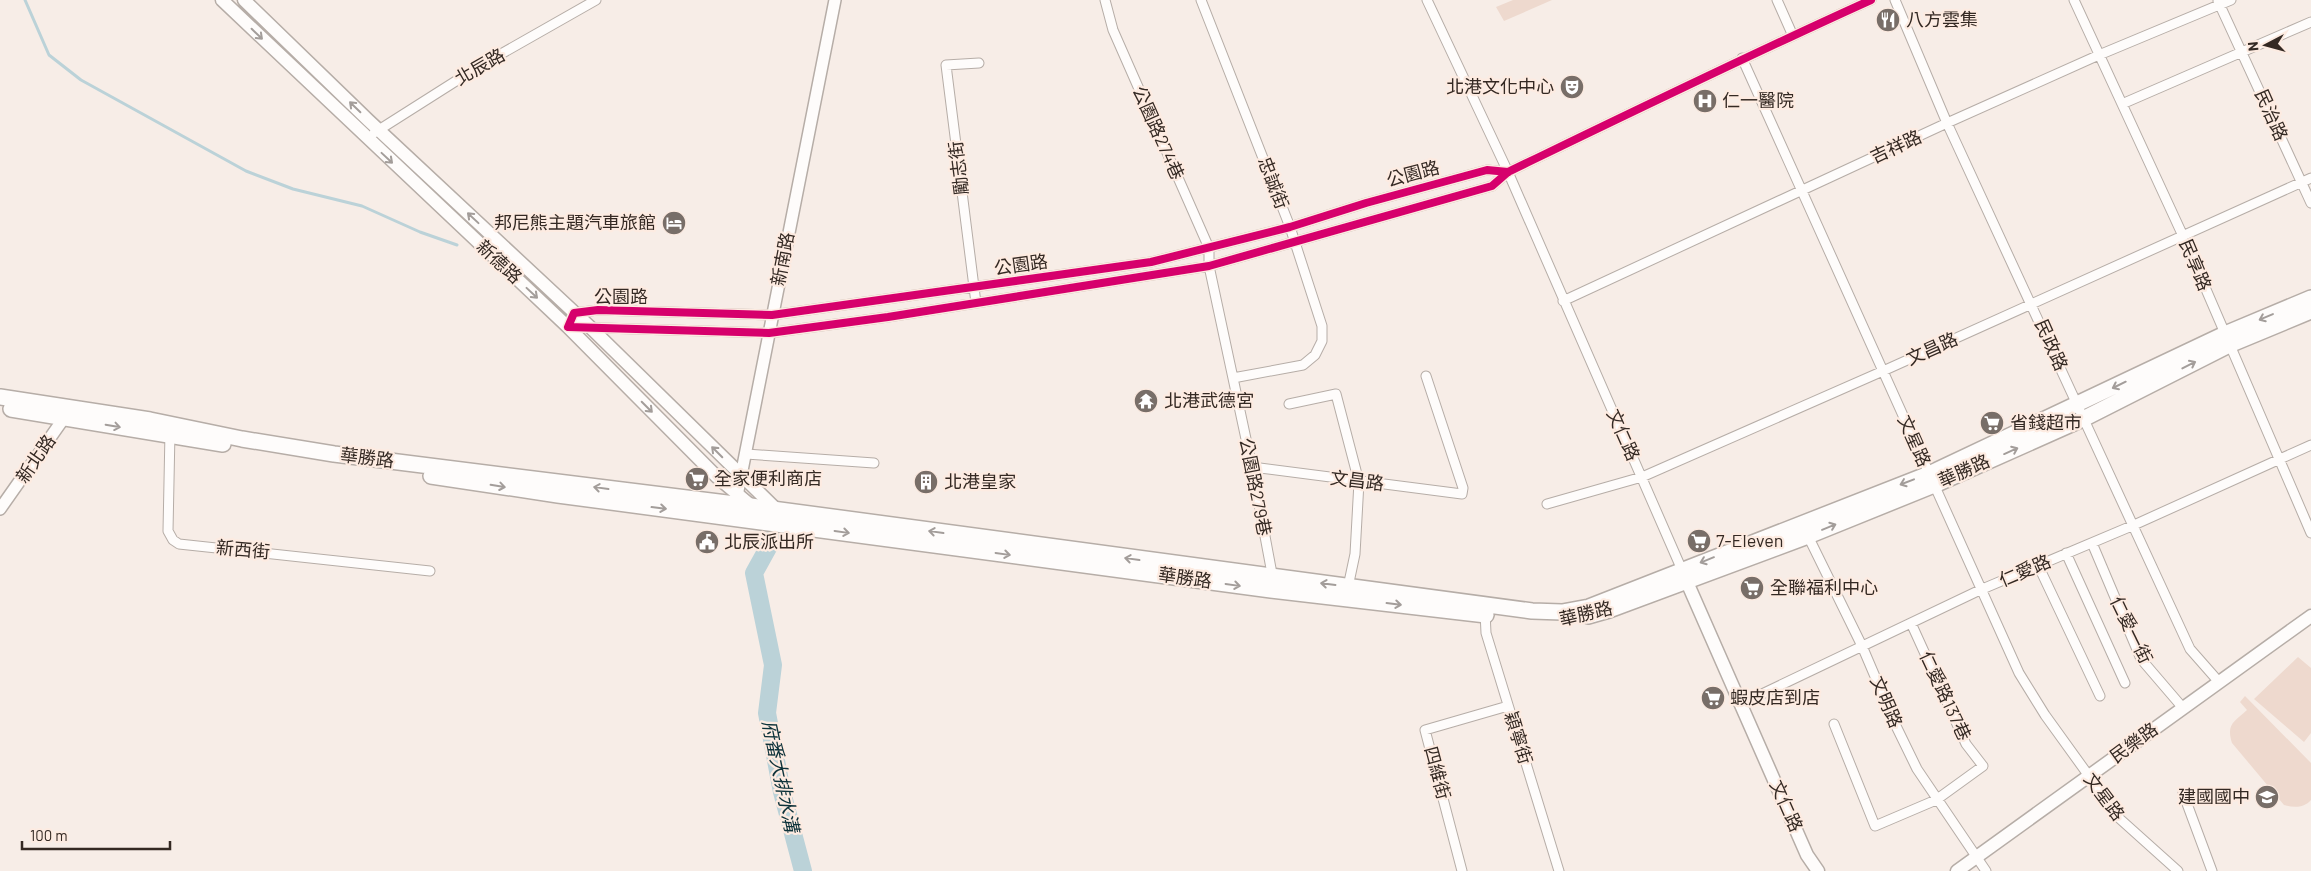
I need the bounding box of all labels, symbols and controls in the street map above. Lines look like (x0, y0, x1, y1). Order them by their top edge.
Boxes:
restaurant icon: 八方雲集 (1875, 7, 1901, 33)
place label: 八方雲集 (1906, 8, 1978, 30)
north arrow (2241, 20, 2291, 70)
one-way arrow (251, 28, 263, 40)
text: N (2244, 41, 2262, 52)
street label: 北辰路 (451, 43, 508, 89)
theatre icon: 北港文化中心 (1559, 74, 1585, 100)
place label: 北港文化中心 (1446, 75, 1554, 97)
street label: 公園路274巷 (1129, 82, 1189, 183)
street label: 民治路 (2251, 85, 2293, 144)
hospital icon: 仁一醫院 (1692, 88, 1718, 114)
place label: 仁一醫院 (1722, 89, 1794, 111)
one-way arrow (349, 101, 361, 113)
street label: 吉祥路 (1866, 125, 1925, 167)
street label: 勵志街 (944, 140, 972, 196)
one-way arrow (381, 152, 394, 164)
street label: 忠誠街 (1254, 153, 1294, 212)
street label: 公園路 (1384, 155, 1442, 191)
hotel icon: 邦尼熊主題汽車旅館 (661, 210, 687, 236)
place label: 邦尼熊主題汽車旅館 (494, 211, 656, 233)
one-way arrow (467, 212, 480, 224)
street label: 新南路 (766, 230, 798, 287)
street label: 新德路 (472, 235, 527, 288)
street label: 民享路 (2175, 235, 2217, 294)
street label: 公園路 (993, 249, 1049, 279)
street label: 公園路 (594, 285, 648, 307)
one-way arrow (525, 287, 538, 299)
one-way arrow (2259, 312, 2274, 322)
street label: 民政路 (2031, 315, 2073, 374)
street label: 文昌路 (1902, 327, 1961, 369)
one-way arrow (2182, 360, 2197, 370)
one-way arrow (2112, 381, 2127, 390)
temple icon: 北港武德宮 (1133, 388, 1159, 414)
place label: 北港武德宮 (1164, 389, 1254, 411)
one-way arrow (641, 401, 653, 413)
street label: 文仁路 (1603, 405, 1645, 464)
supermarket icon: 省錢超市 (1979, 410, 2005, 436)
street label: 文星路 (1894, 411, 1936, 470)
place label: 省錢超市 (2010, 411, 2082, 433)
one-way arrow (104, 421, 120, 431)
street label: 新北路 (11, 430, 60, 487)
street label: 公園路279巷 (1236, 436, 1276, 538)
street label: 華勝路 (339, 443, 395, 471)
one-way arrow (2003, 445, 2018, 455)
one-way arrow (711, 447, 723, 459)
street label: 華勝路 (1934, 449, 1993, 491)
supermarket icon: 全家便利商店 (684, 466, 710, 492)
street label: 文昌路 (1329, 466, 1385, 494)
place label: 全家便利商店 (714, 467, 822, 489)
building icon: 北港皇家 (913, 469, 939, 495)
place label: 北港皇家 (944, 470, 1016, 492)
one-way arrow (1900, 478, 1916, 487)
one-way arrow (489, 482, 505, 492)
one-way arrow (593, 483, 609, 493)
one-way arrow (650, 503, 666, 513)
one-way arrow (1821, 522, 1836, 531)
one-way arrow (929, 526, 945, 536)
one-way arrow (833, 527, 849, 537)
supermarket icon: 7-Eleven (1686, 528, 1712, 554)
public building icon: 北辰派出所 (694, 529, 720, 555)
place label: 7-Eleven (1716, 529, 1784, 551)
place label: 北辰派出所 (724, 530, 814, 552)
street label: 新西街 (215, 536, 271, 562)
one-way arrow (994, 549, 1010, 559)
street label: 仁愛路 (1995, 549, 2054, 591)
one-way arrow (1124, 553, 1140, 563)
one-way arrow (1700, 556, 1715, 565)
street label: 華勝路 (1157, 562, 1213, 592)
supermarket icon: 全聯福利中心 (1739, 575, 1765, 601)
place label: 全聯福利中心 (1770, 576, 1878, 598)
one-way arrow (1320, 579, 1336, 589)
one-way arrow (1225, 580, 1241, 590)
street label: 仁愛一街 (2106, 592, 2158, 667)
street label: 華勝路 (1557, 596, 1615, 630)
one-way arrow (1386, 599, 1402, 609)
street label: 仁愛路137巷 (1916, 647, 1976, 744)
street label: 文明路 (1866, 672, 1908, 731)
supermarket icon: 蝦皮店到店 (1700, 685, 1726, 711)
place label: 蝦皮店到店 (1730, 686, 1820, 708)
street label: 穎寧街 (1501, 709, 1537, 767)
street label: 民樂路 (2105, 717, 2162, 767)
water label: 府番大排水溝 (758, 718, 805, 837)
street label: 四維街 (1420, 744, 1456, 802)
street label: 文星路 (2080, 768, 2130, 825)
street label: 文仁路 (1766, 776, 1808, 835)
school or university icon: 建國國中 (2254, 784, 2280, 810)
place label: 建國國中 (2178, 785, 2250, 807)
scale bar (22, 818, 170, 850)
text: 100 m (30, 826, 68, 844)

